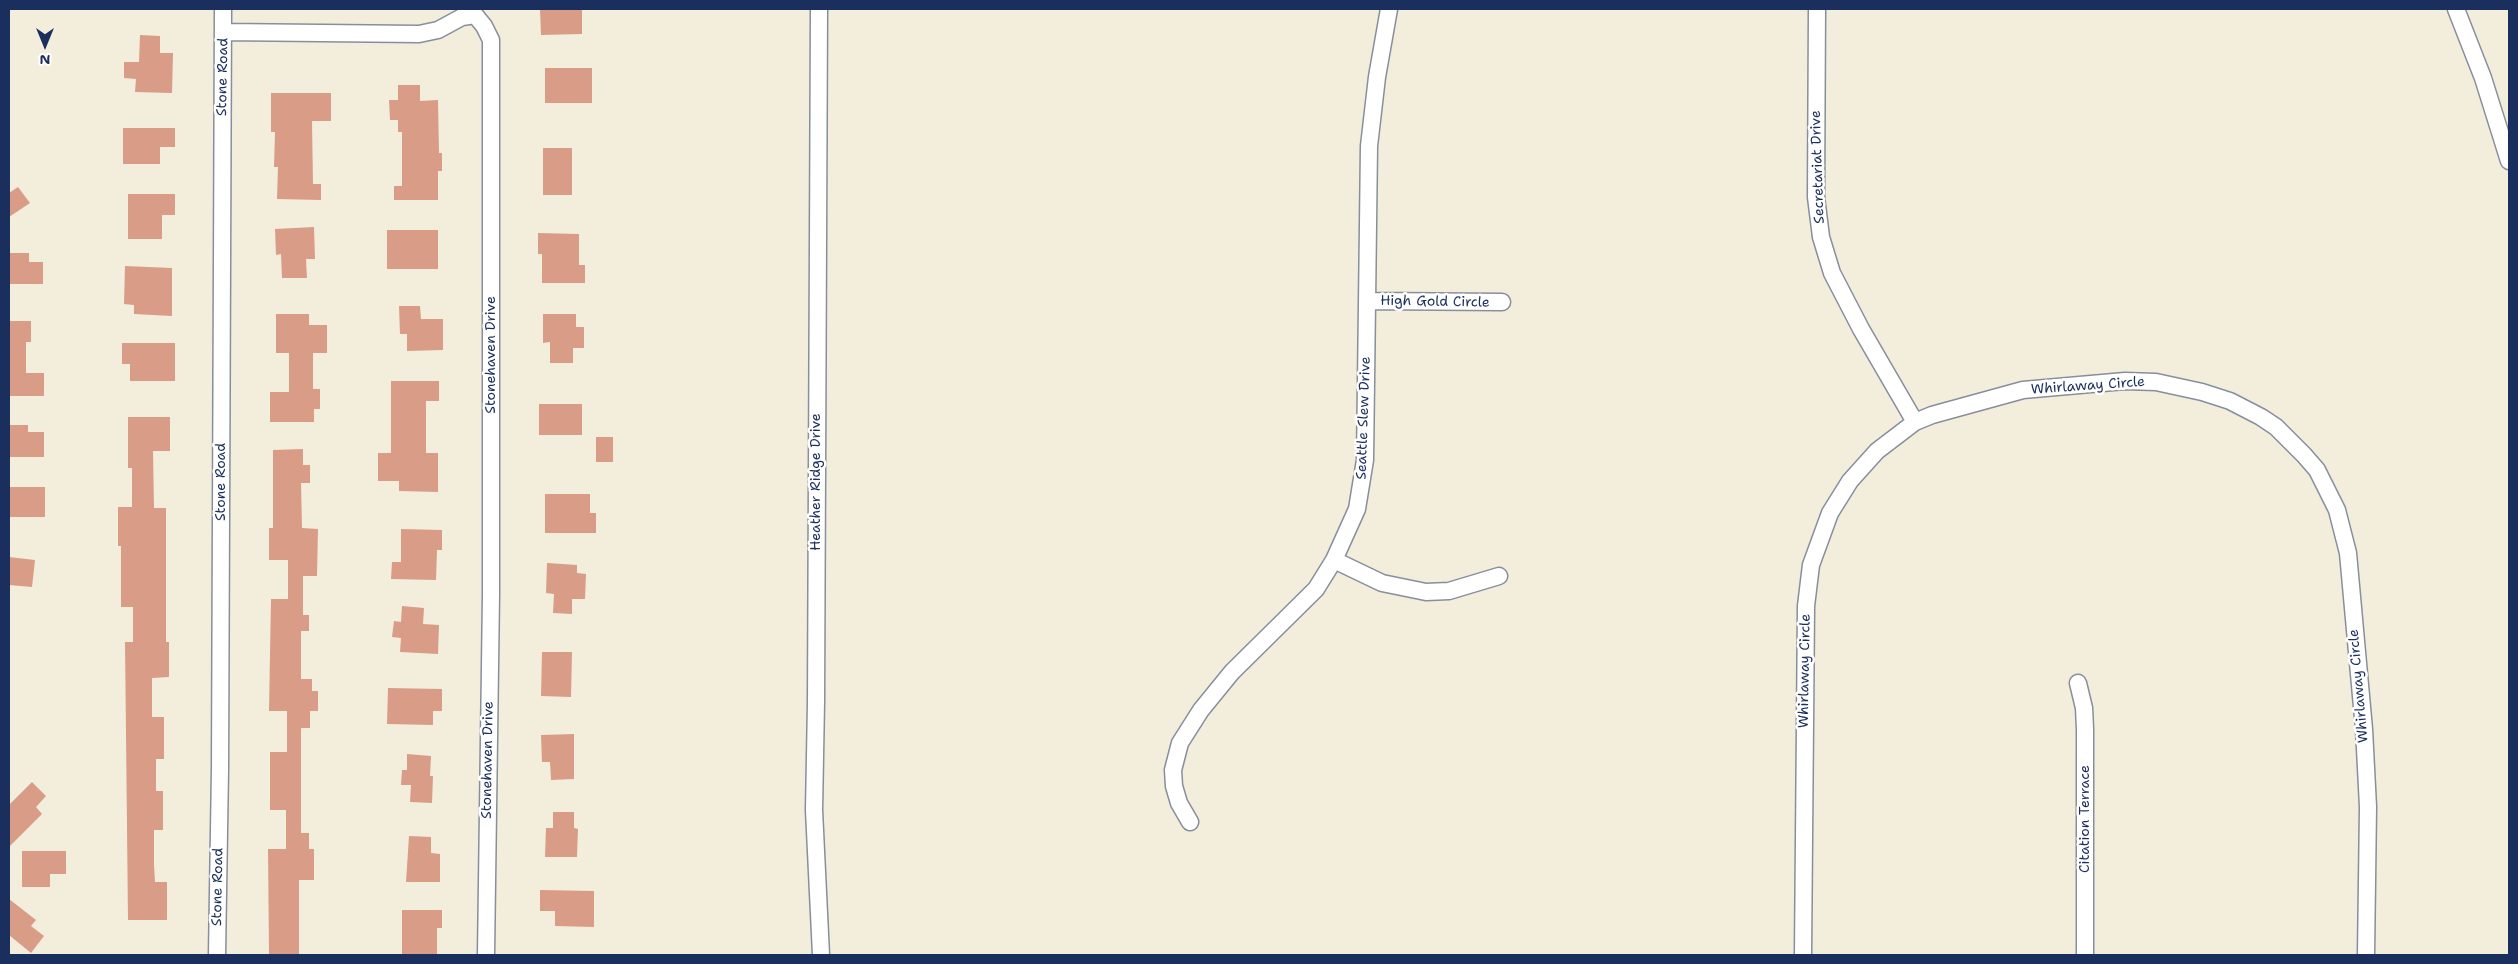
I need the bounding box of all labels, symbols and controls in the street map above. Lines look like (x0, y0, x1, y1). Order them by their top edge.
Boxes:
north arrow (20, 20, 70, 70)
street label: Stone Road (214, 38, 232, 116)
text: N (39, 51, 51, 69)
street label: Secretariat Drive (1808, 110, 1828, 224)
street label: High Gold Circle (1380, 293, 1490, 311)
street label: Stonehaven Drive (483, 296, 499, 414)
street label: Seattle Slew Drive (1353, 356, 1375, 480)
street label: Whirlaway Circle (2030, 374, 2146, 398)
street label: Heather Ridge Drive (808, 413, 824, 551)
street label: Stone Road (213, 443, 229, 521)
street label: Whirlaway Circle (1796, 614, 1814, 728)
street label: Whirlaway Circle (2346, 628, 2372, 744)
street label: Stonehaven Drive (479, 701, 497, 819)
street label: Citation Terrace (2077, 765, 2093, 873)
street label: Stone Road (209, 848, 227, 926)

